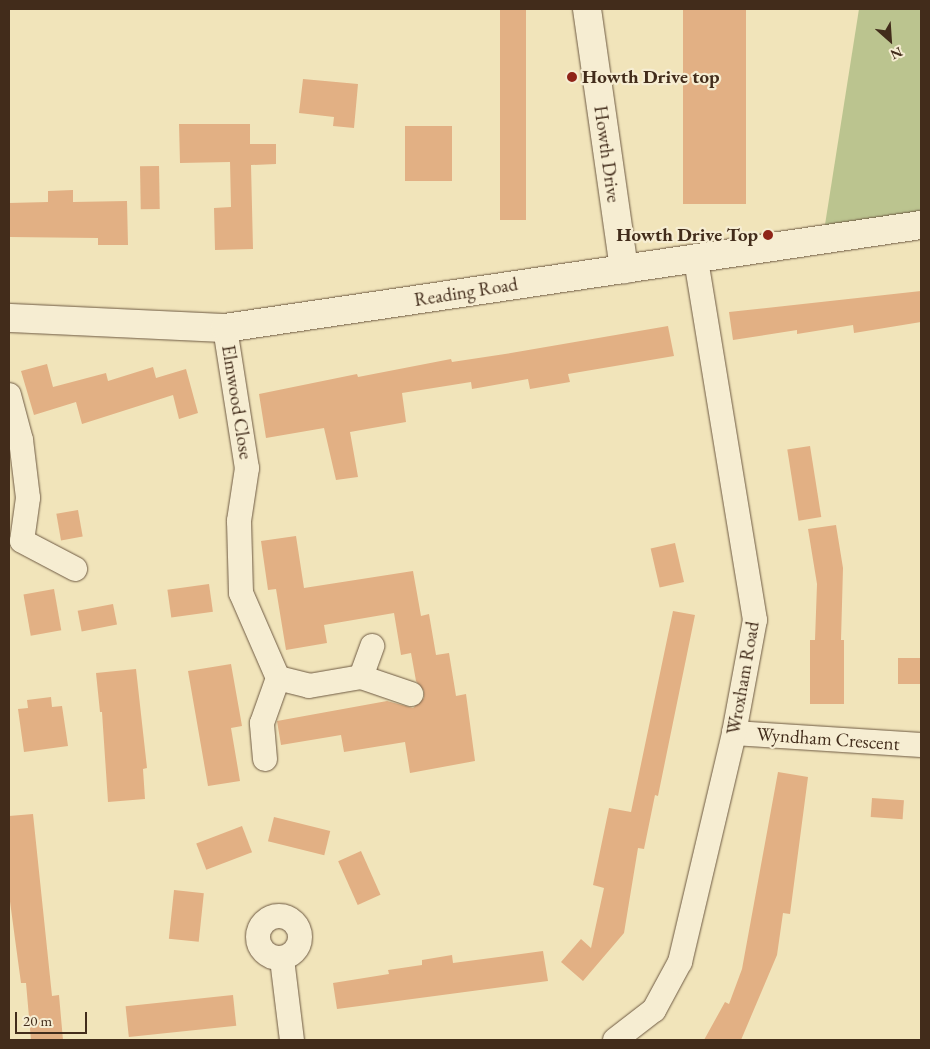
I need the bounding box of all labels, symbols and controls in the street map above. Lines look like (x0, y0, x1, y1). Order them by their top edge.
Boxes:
north arrow (865, 15, 915, 65)
text: N (888, 43, 906, 64)
place label: Howth Drive top (582, 66, 719, 88)
marker: Howth Drive top (566, 71, 578, 83)
street label: Howth Drive (589, 104, 625, 204)
place label: Howth Drive Top (616, 224, 758, 246)
marker: Howth Drive Top (762, 229, 774, 241)
street label: Reading Road (413, 273, 519, 311)
street label: Elmwood Close (217, 343, 257, 461)
street label: Wroxham Road (722, 620, 764, 736)
street label: Wyndham Crescent (756, 723, 900, 755)
scale bar (18, 1002, 90, 1034)
text: 20 m (23, 1011, 52, 1030)

